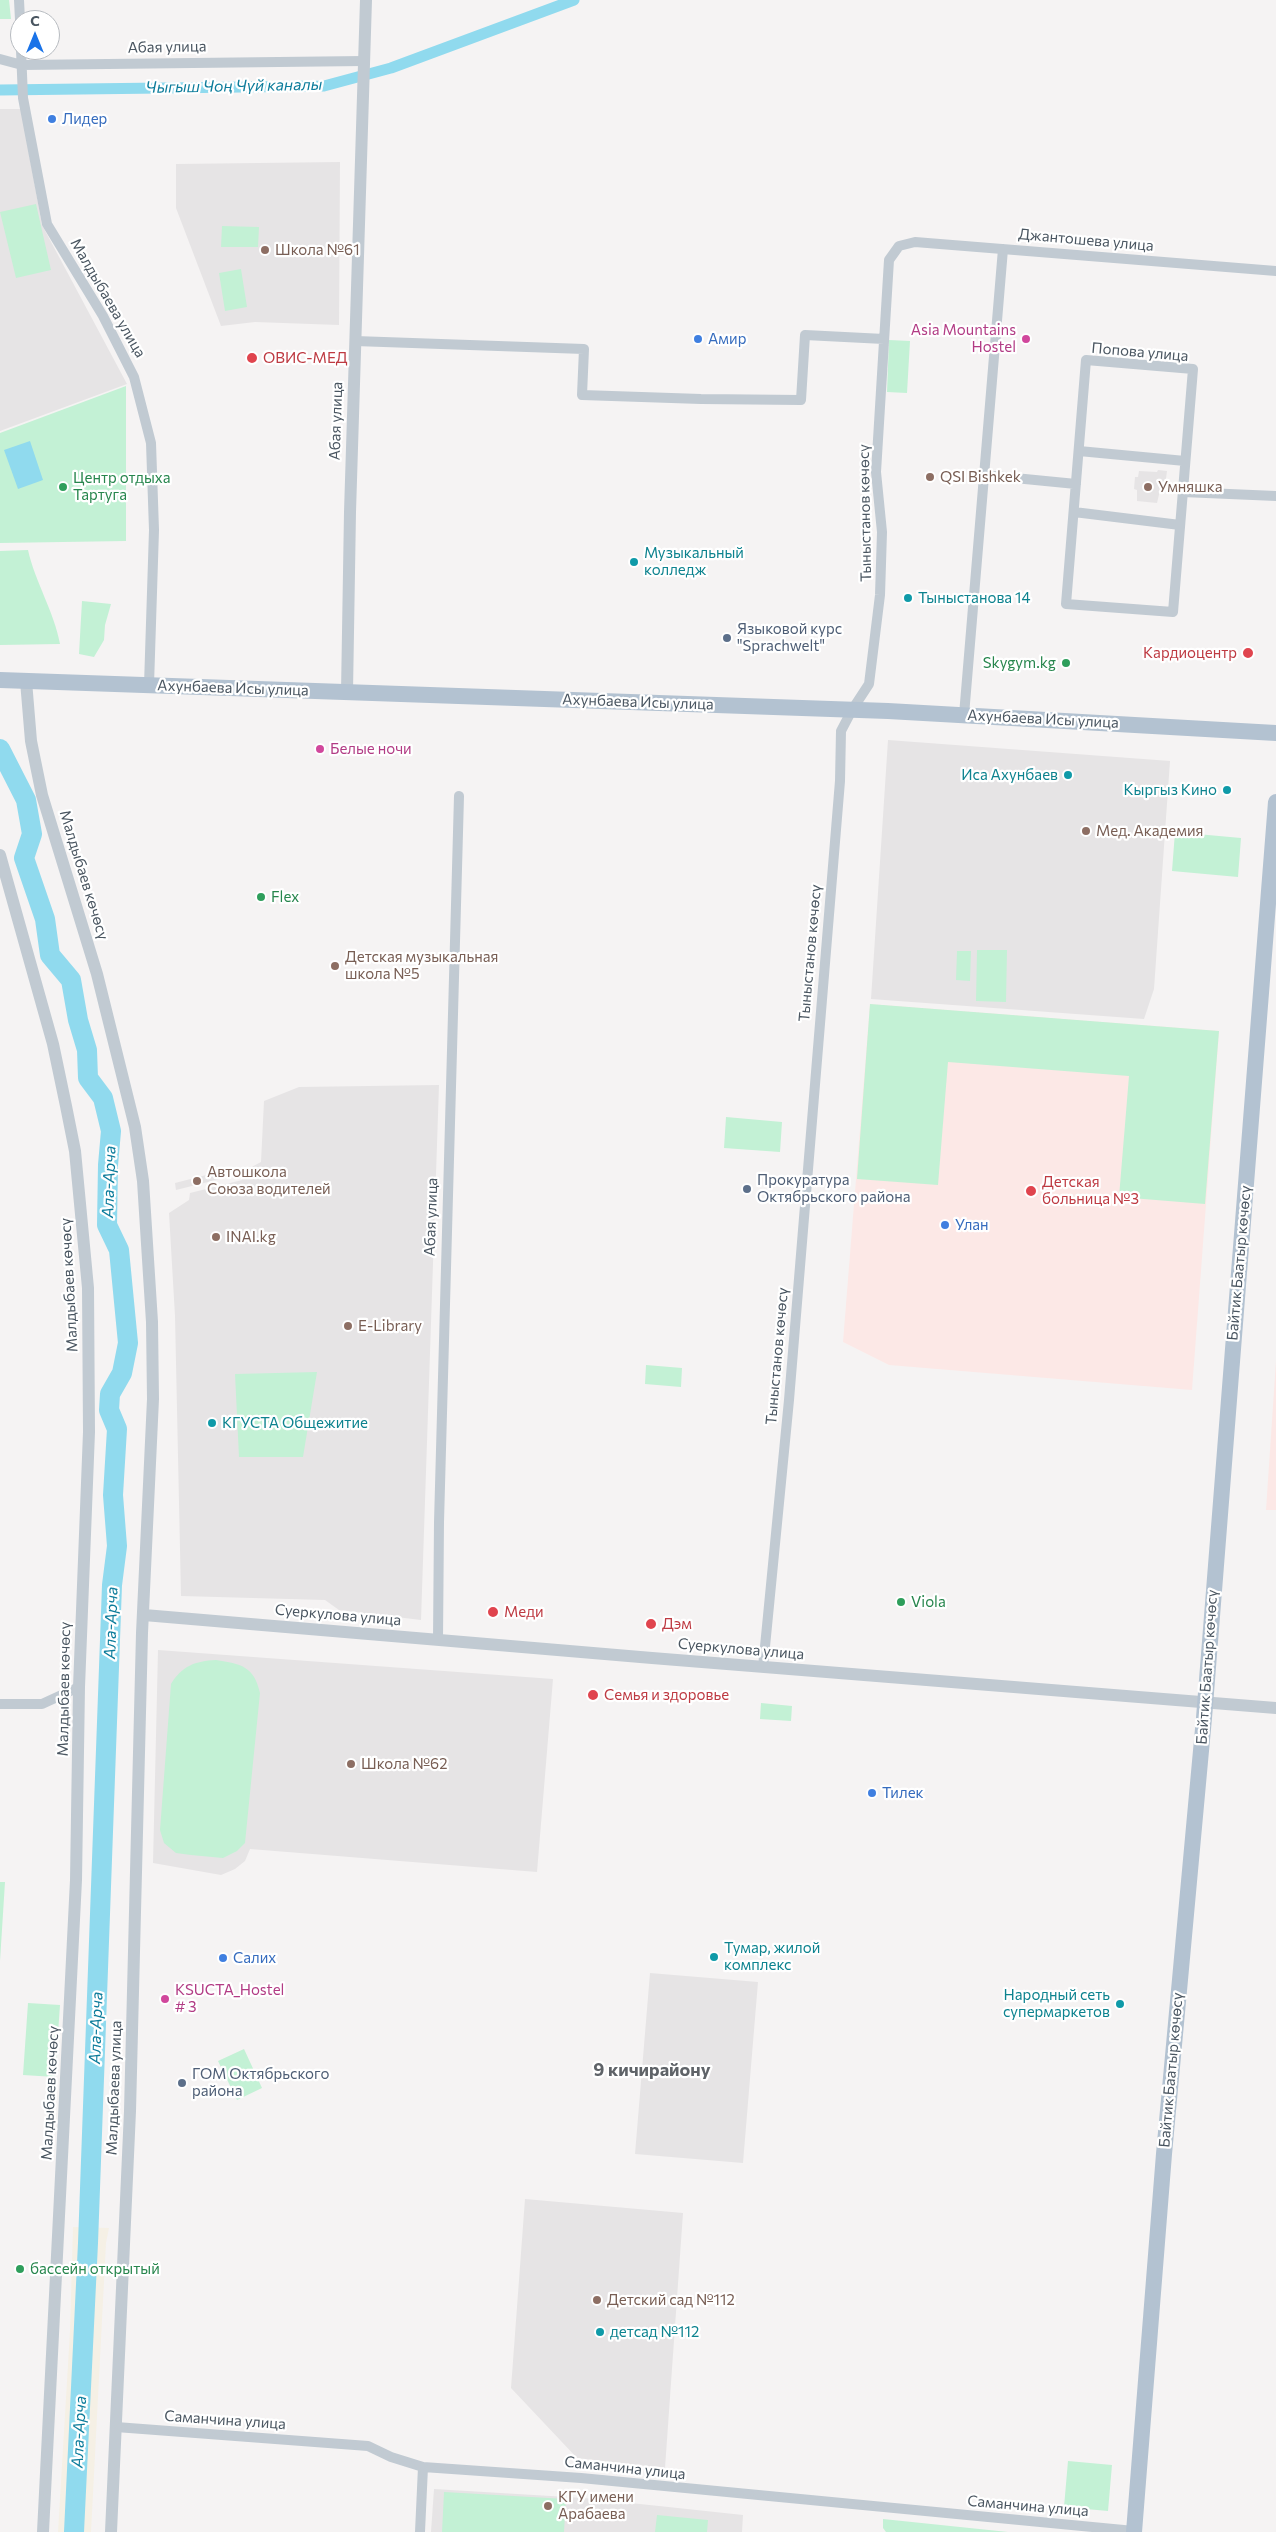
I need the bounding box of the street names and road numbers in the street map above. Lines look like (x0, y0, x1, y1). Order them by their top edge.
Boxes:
street label: Абая улица (128, 37, 206, 57)
street label: Джантошева улица (1018, 225, 1154, 255)
street label: Малдыбаева улица (67, 235, 149, 361)
street label: Попова улица (1091, 339, 1189, 365)
street label: Абая улица (326, 381, 346, 461)
street label: Тыныстанов көчөсү (855, 444, 875, 582)
street label: Ахунбаева Исы улица (157, 676, 309, 700)
street label: Ахунбаева Исы улица (562, 690, 714, 714)
street label: Ахунбаева Исы улица (967, 706, 1119, 732)
street label: Малдыбаев көчөсү (56, 808, 112, 942)
street label: Тыныстанов көчөсү (795, 884, 825, 1022)
street label: Абая улица (421, 1177, 441, 1257)
street label: Байтик Баатыр көчөсү (1223, 1185, 1255, 1341)
street label: Малдыбаев көчөсү (56, 1217, 82, 1353)
street label: Тыныстанов көчөсү (762, 1287, 792, 1425)
street label: Байтик Баатыр көчөсү (1193, 1589, 1221, 1745)
street label: Суеркулова улица (274, 1601, 402, 1629)
street label: Малдыбаев көчөсү (54, 1622, 74, 1756)
street label: Суеркулова улица (677, 1635, 805, 1663)
street label: Байтик Баатыр көчөсү (1155, 1992, 1187, 2148)
street label: Малдыбаева улица (103, 2020, 125, 2156)
street label: Малдыбаев көчөсү (37, 2025, 63, 2161)
street label: Саманчина улица (164, 2407, 286, 2433)
street label: Саманчина улица (563, 2453, 687, 2483)
street label: Саманчина улица (967, 2492, 1089, 2520)

